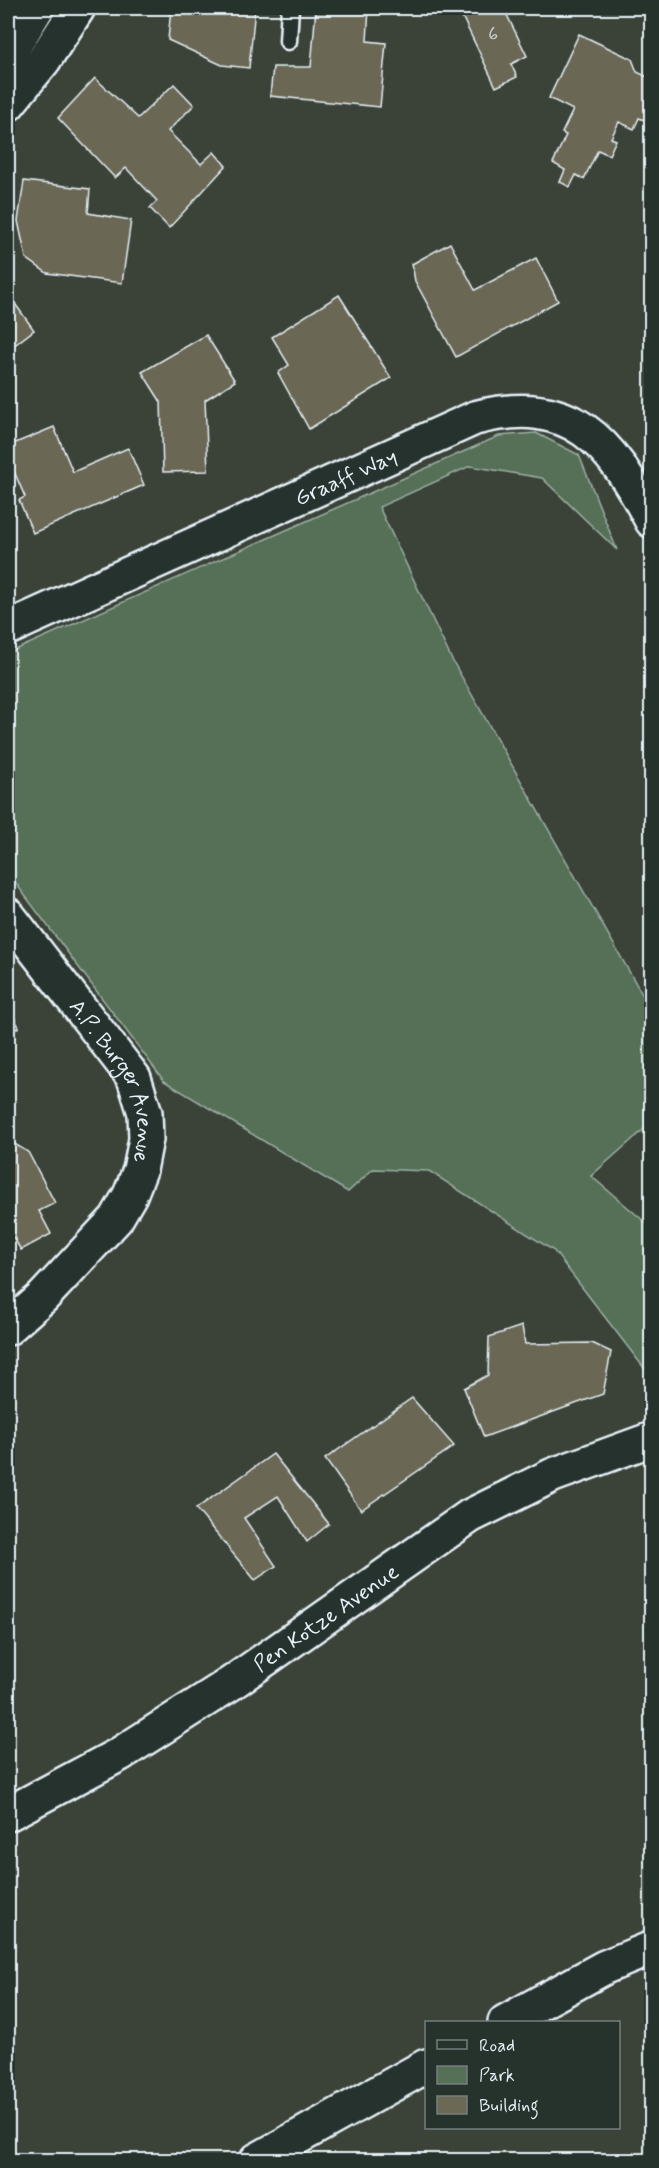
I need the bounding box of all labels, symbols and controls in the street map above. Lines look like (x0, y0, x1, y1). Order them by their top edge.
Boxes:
house number: 6 (488, 21, 498, 48)
street label: Graaff Way (291, 443, 402, 513)
street label: A.P. Burger Avenue (62, 994, 158, 1165)
street label: Pen Kotze Avenue (249, 1558, 405, 1679)
legend (425, 2021, 620, 2129)
text: Road (479, 2034, 515, 2058)
text: Park (479, 2064, 515, 2088)
text: Building (479, 2094, 539, 2120)

